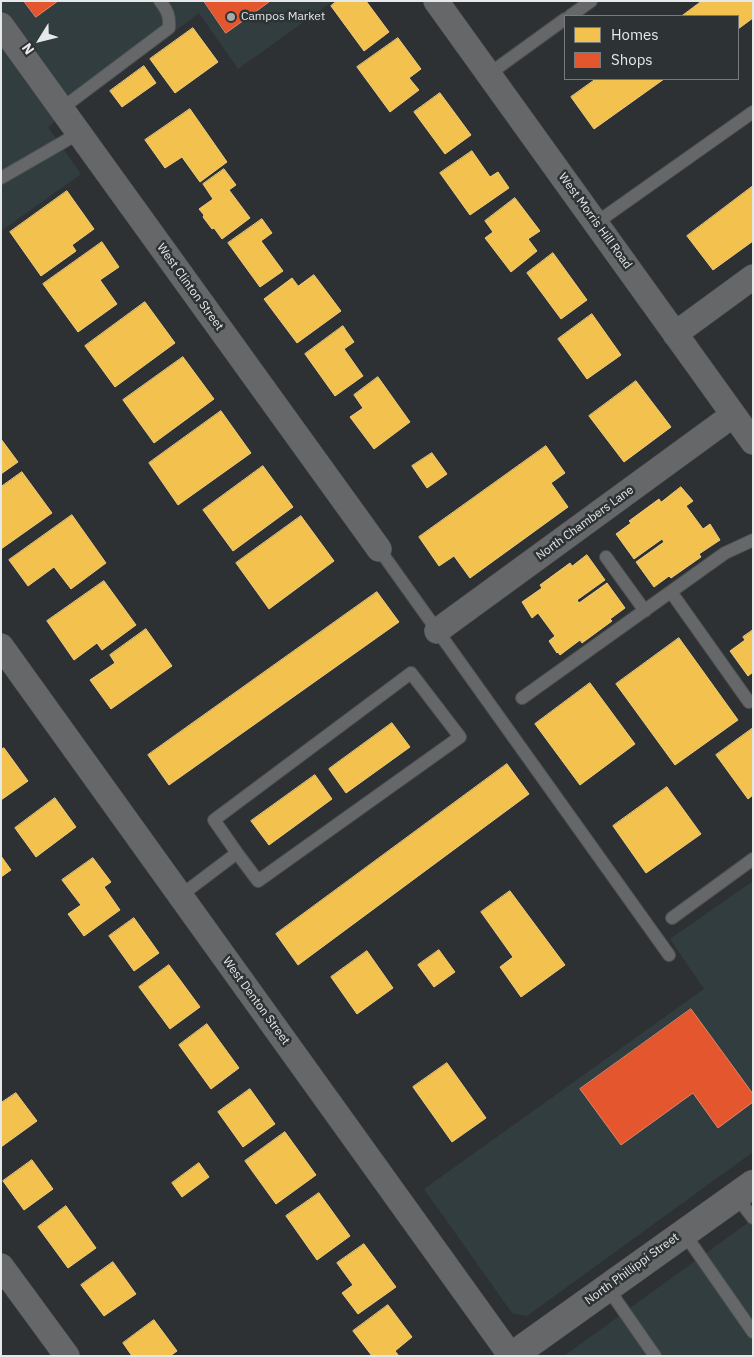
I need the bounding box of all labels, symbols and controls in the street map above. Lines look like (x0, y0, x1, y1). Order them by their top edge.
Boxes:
place label: Campos Market (241, 10, 325, 24)
marker: Campos Market (225, 11, 237, 23)
north arrow (15, 15, 65, 65)
legend (564, 15, 739, 80)
text: Homes (611, 25, 659, 44)
text: N (18, 39, 38, 58)
text: Shops (611, 50, 653, 69)
street label: West Morris Hill Road (555, 170, 635, 272)
street label: West Clinton Street (154, 241, 226, 333)
street label: North Chambers Lane (533, 483, 637, 563)
street label: West Denton Street (219, 954, 293, 1048)
street label: North Phillippi Street (582, 1230, 682, 1308)

